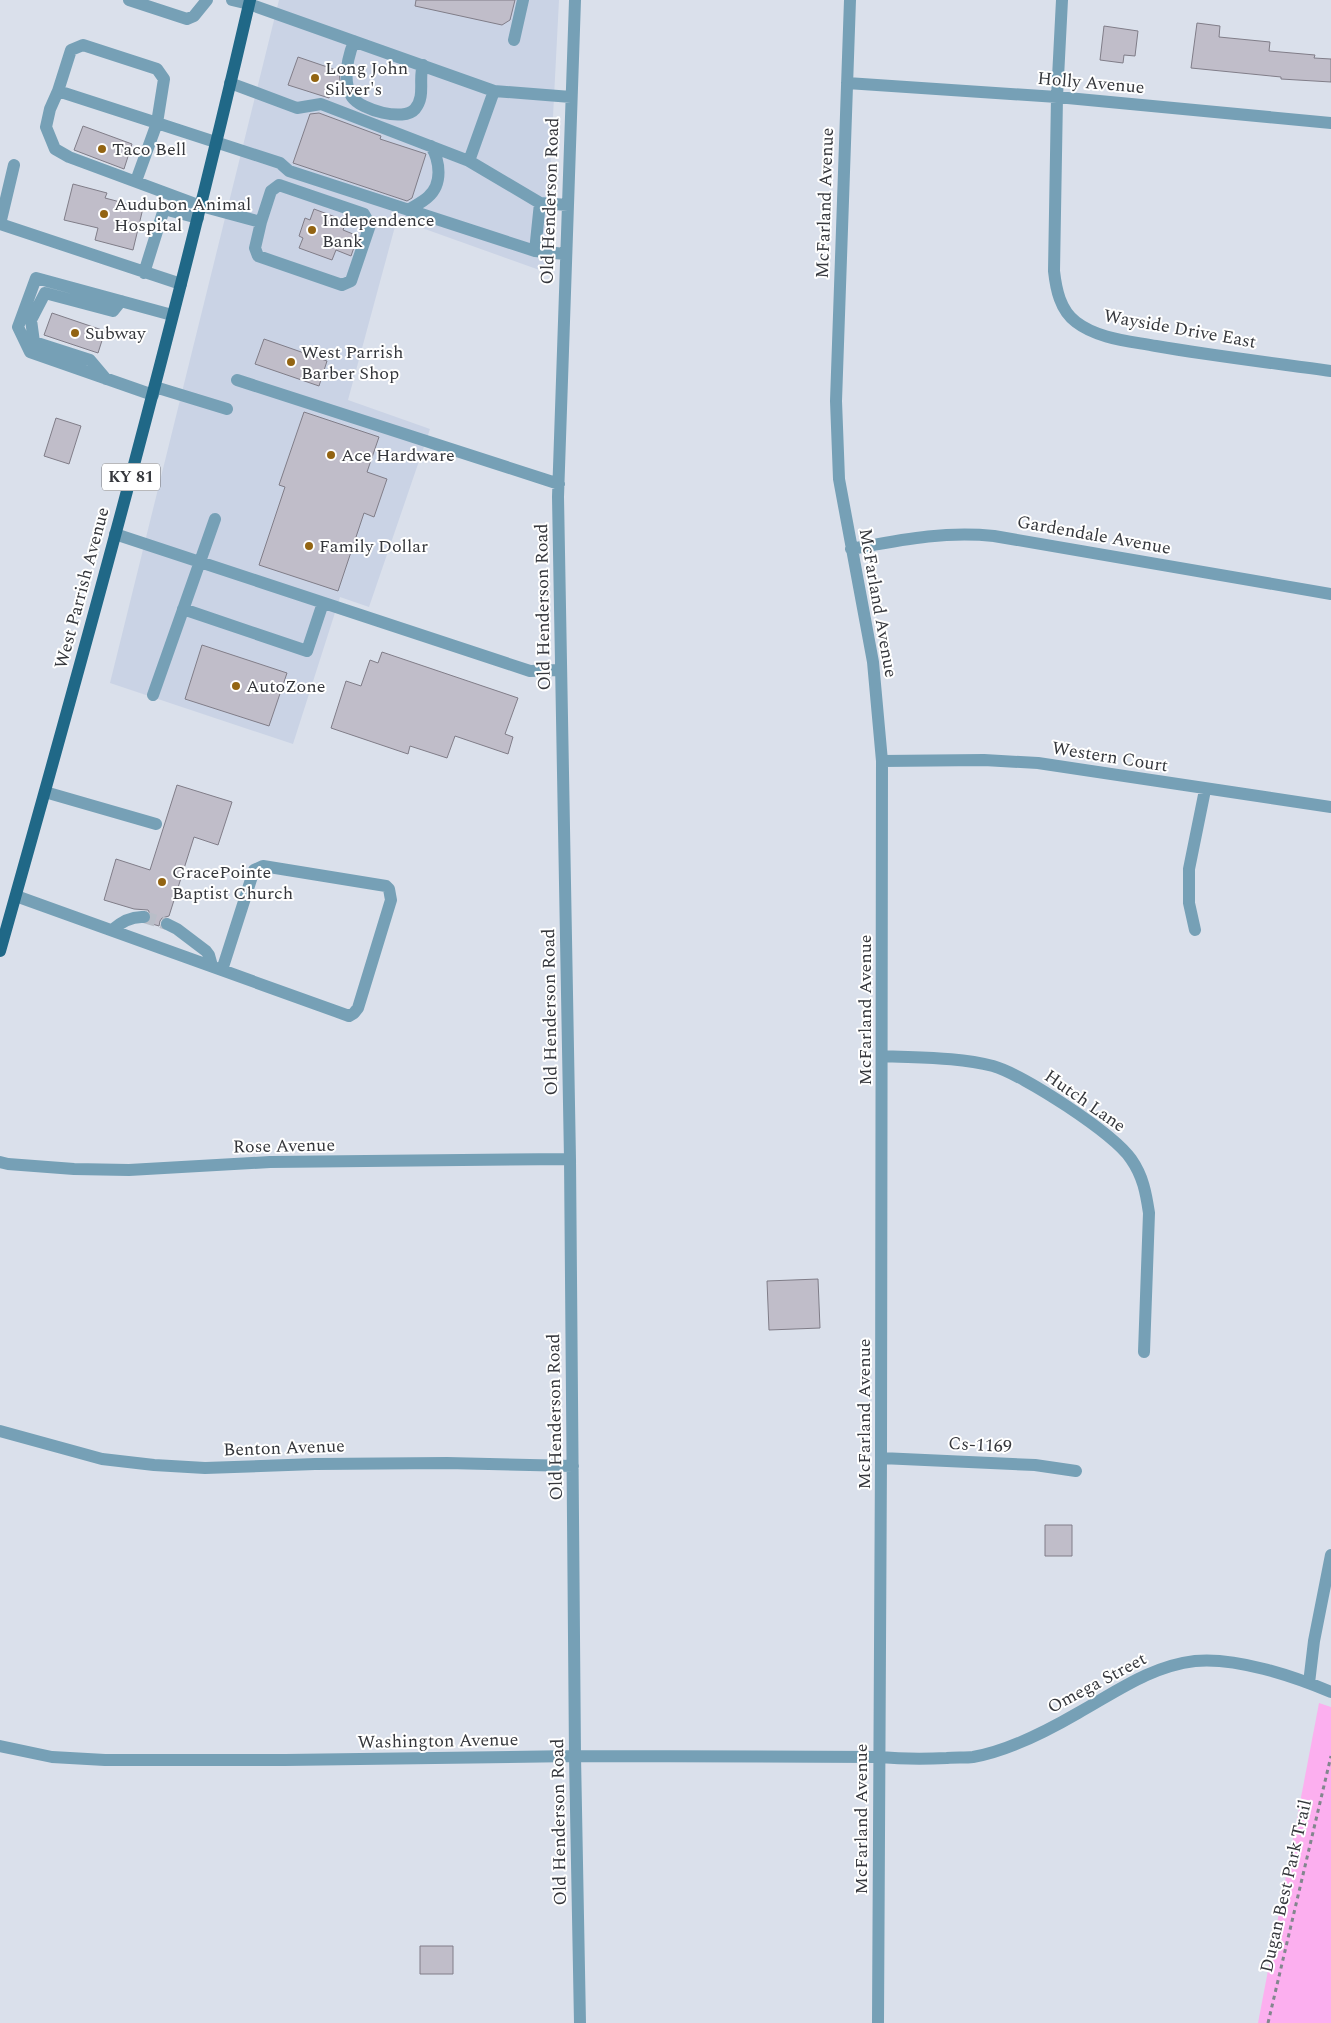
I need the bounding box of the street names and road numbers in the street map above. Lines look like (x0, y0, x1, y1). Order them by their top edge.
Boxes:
street label: Holly Avenue (1036, 65, 1146, 101)
street label: Old Henderson Road (534, 117, 566, 285)
street label: McFarland Avenue (809, 127, 841, 279)
street label: Wayside Drive East (1102, 302, 1258, 356)
road number: KY 81 (102, 464, 160, 491)
street label: West Parrish Avenue (47, 504, 117, 672)
street label: Gardendale Avenue (1015, 508, 1173, 562)
street label: Old Henderson Road (528, 523, 558, 691)
street label: McFarland Avenue (852, 526, 904, 680)
street label: Western Court (1050, 734, 1170, 780)
street label: Old Henderson Road (535, 928, 565, 1096)
street label: McFarland Avenue (852, 934, 879, 1086)
street label: Hutch Lane (1039, 1063, 1131, 1139)
street label: Rose Avenue (233, 1132, 335, 1160)
street label: Old Henderson Road (540, 1333, 570, 1501)
street label: McFarland Avenue (851, 1338, 878, 1490)
street label: Cs-1169 (948, 1430, 1012, 1460)
street label: Benton Avenue (223, 1432, 345, 1464)
street label: Omega Street (1043, 1646, 1151, 1720)
street label: Washington Avenue (357, 1726, 519, 1756)
street label: Old Henderson Road (544, 1738, 574, 1906)
street label: McFarland Avenue (848, 1743, 875, 1895)
street label: Dugan Best Park Trail (1253, 1797, 1319, 1975)

